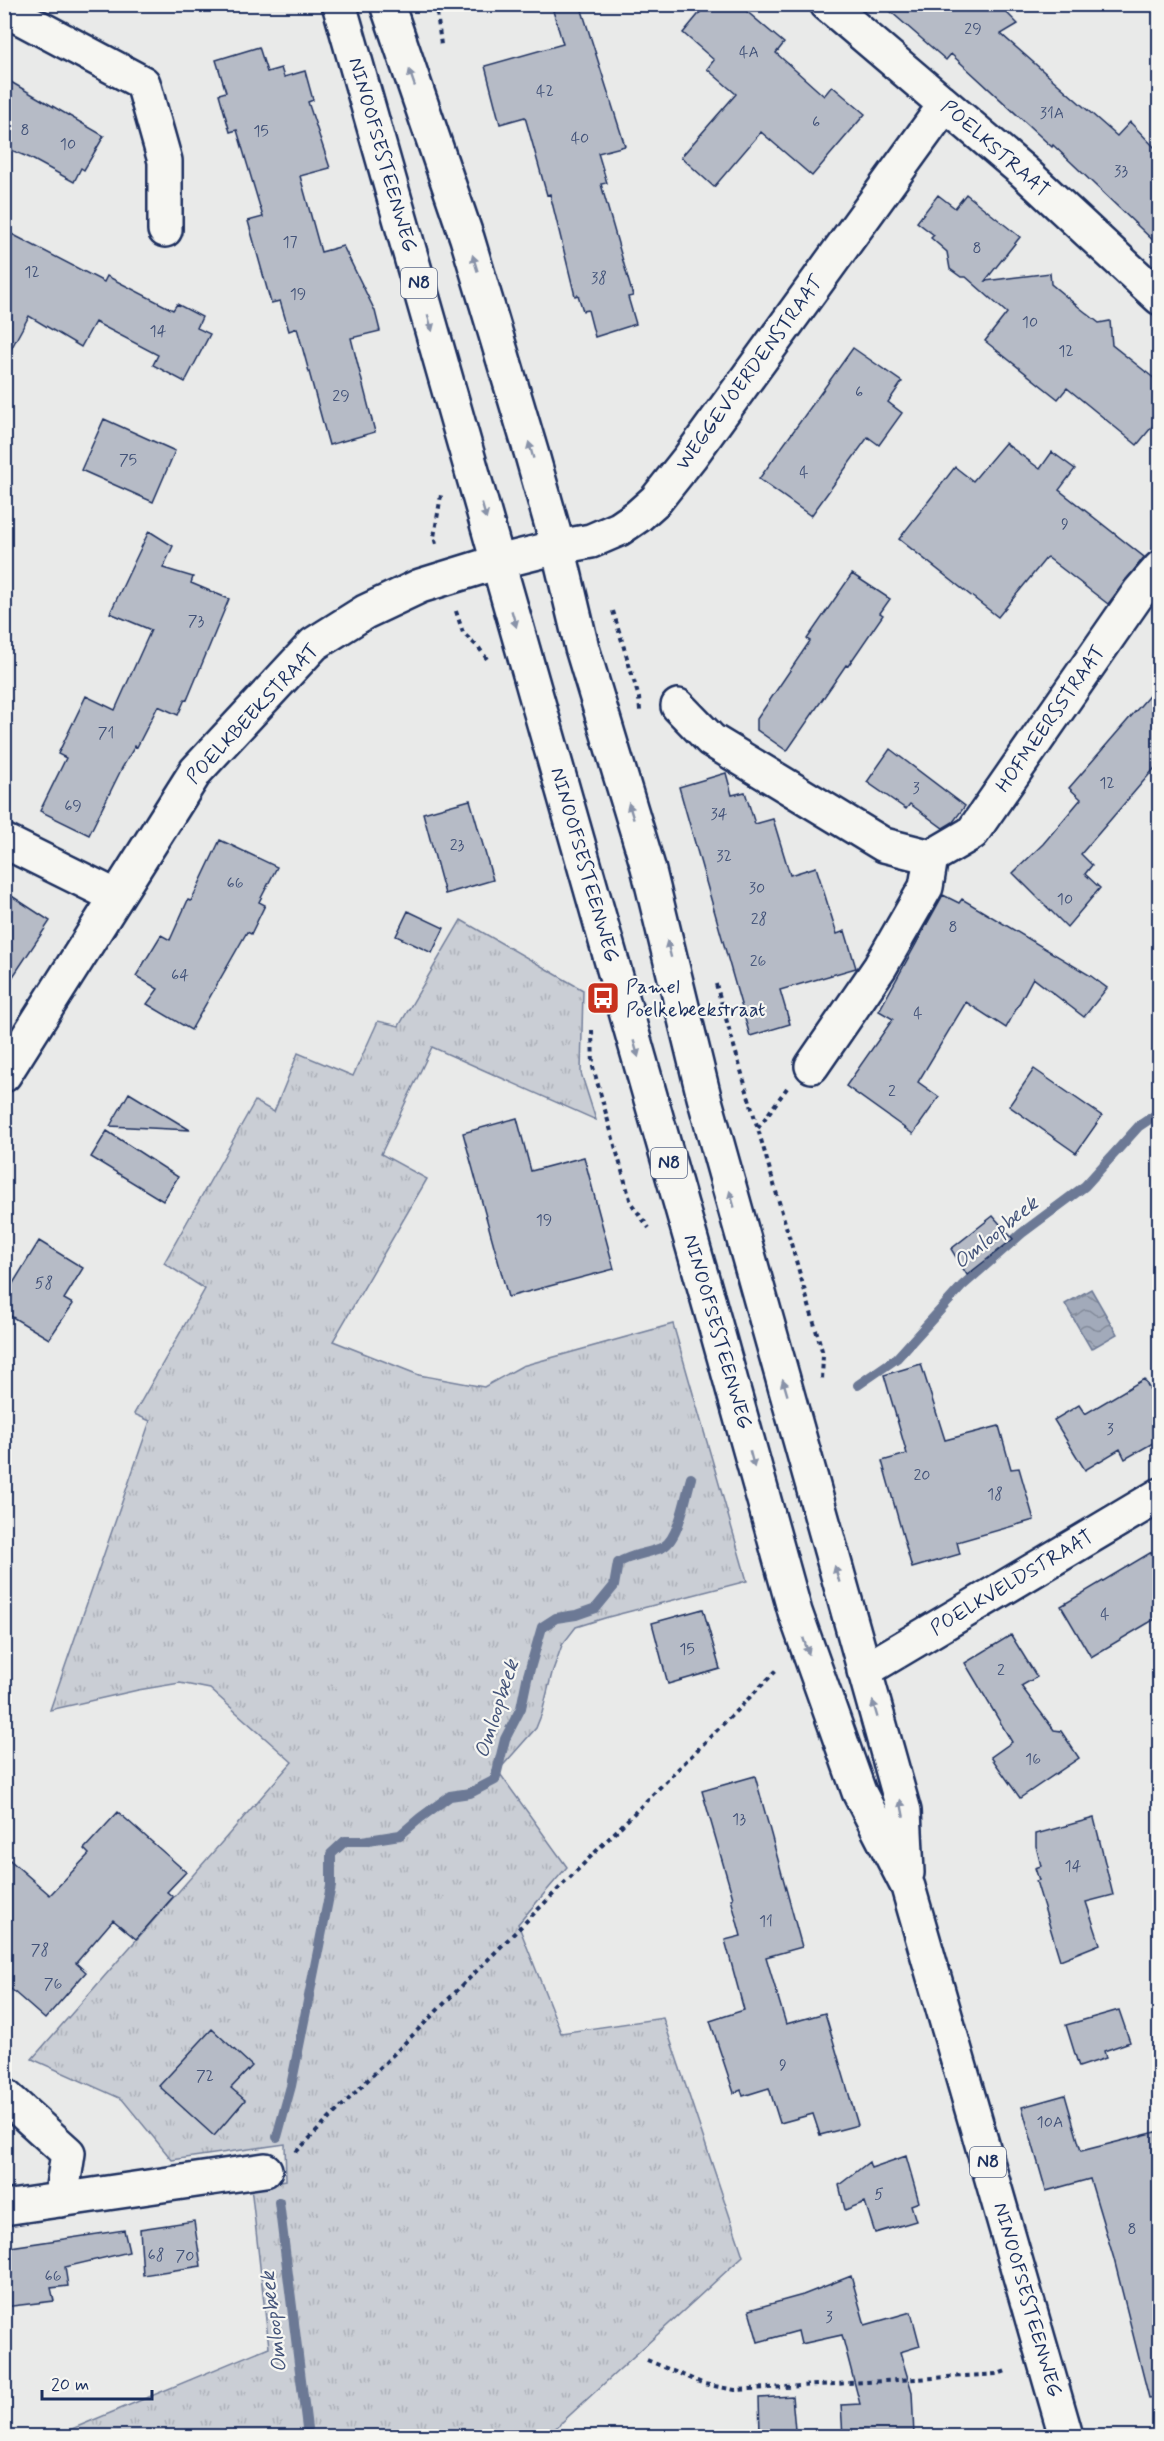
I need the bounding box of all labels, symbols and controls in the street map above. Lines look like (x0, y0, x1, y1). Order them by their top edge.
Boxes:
house number: 29 (964, 19, 982, 40)
house number: 4A (739, 42, 759, 63)
street label: NINOOFSESTEENWEG (341, 54, 423, 256)
one-way arrow (407, 69, 417, 87)
house number: 42 (536, 81, 554, 102)
street label: POELKSTRAAT (935, 94, 1055, 204)
house number: 31A (1040, 103, 1064, 124)
house number: 6 (812, 112, 820, 133)
house number: 8 (20, 120, 30, 141)
house number: 15 (253, 121, 269, 142)
house number: 40 (571, 128, 589, 149)
house number: 10 (60, 134, 76, 155)
house number: 33 (1114, 161, 1128, 182)
house number: 17 (282, 232, 298, 253)
house number: 8 (972, 238, 982, 259)
one-way arrow (470, 254, 479, 272)
house number: 12 (24, 262, 40, 283)
road number: N8 (401, 268, 437, 298)
house number: 38 (591, 268, 607, 289)
street label: WEGGEVOERDENSTRAAT (670, 269, 831, 476)
house number: 19 (290, 284, 306, 305)
house number: 10 (1022, 312, 1038, 333)
one-way arrow (426, 314, 435, 332)
house number: 14 (150, 321, 167, 342)
house number: 12 (1058, 341, 1074, 362)
house number: 6 (855, 382, 863, 403)
house number: 29 (332, 386, 350, 407)
one-way arrow (526, 441, 535, 459)
house number: 75 (119, 450, 137, 471)
house number: 4 (799, 462, 809, 483)
one-way arrow (479, 502, 489, 520)
house number: 9 (1061, 514, 1069, 535)
one-way arrow (510, 610, 519, 628)
house number: 73 (188, 611, 204, 632)
street label: POELKBEEKSTRAAT (181, 638, 325, 790)
street label: HOFMEERSSTRAAT (990, 640, 1112, 798)
house number: 71 (98, 723, 114, 744)
street label: NINOOFSESTEENWEG (543, 764, 625, 966)
house number: 12 (1099, 773, 1115, 794)
house number: 3 (912, 778, 920, 799)
house number: 69 (64, 796, 82, 817)
one-way arrow (626, 802, 635, 820)
house number: 34 (711, 804, 728, 825)
house number: 23 (450, 835, 465, 856)
house number: 32 (716, 846, 732, 867)
house number: 66 (226, 873, 244, 894)
house number: 30 (749, 878, 765, 899)
house number: 10 (1057, 889, 1073, 910)
house number: 28 (751, 909, 767, 930)
house number: 8 (948, 917, 958, 938)
one-way arrow (664, 940, 673, 958)
house number: 26 (750, 951, 766, 972)
house number: 64 (171, 965, 189, 986)
place label: Pamel Poelkebeekstraat (626, 974, 766, 1024)
bus stop icon: Pamel Poelkebeekstraat (585, 980, 621, 1016)
house number: 4 (913, 1003, 923, 1024)
one-way arrow (632, 1040, 641, 1058)
house number: 2 (888, 1081, 896, 1102)
road number: N8 (651, 1148, 687, 1178)
water label: Omloopbeek (948, 1189, 1045, 1276)
one-way arrow (727, 1190, 736, 1208)
house number: 19 (536, 1210, 552, 1231)
street label: NINOOFSESTEENWEG (676, 1231, 758, 1433)
house number: 58 (35, 1273, 53, 1294)
one-way arrow (779, 1377, 789, 1396)
house number: 3 (1106, 1419, 1114, 1440)
one-way arrow (748, 1450, 757, 1468)
house number: 20 (914, 1465, 931, 1486)
house number: 18 (987, 1484, 1003, 1505)
street label: POELKVELDSTRAAT (926, 1524, 1098, 1642)
one-way arrow (832, 1565, 841, 1583)
house number: 4 (1100, 1604, 1110, 1625)
one-way arrow (802, 1637, 812, 1655)
house number: 15 (679, 1639, 695, 1660)
water label: Omloopbeek (468, 1655, 526, 1762)
house number: 2 (997, 1660, 1005, 1681)
one-way arrow (870, 1700, 879, 1718)
house number: 16 (1025, 1749, 1041, 1770)
one-way arrow (897, 1798, 906, 1817)
house number: 13 (732, 1809, 746, 1830)
house number: 14 (1065, 1856, 1082, 1877)
house number: 11 (759, 1911, 773, 1932)
house number: 78 (31, 1940, 49, 1961)
house number: 76 (44, 1974, 62, 1995)
house number: 9 (779, 2055, 787, 2076)
house number: 72 (196, 2066, 214, 2087)
house number: 10A (1037, 2112, 1063, 2133)
road number: N8 (970, 2147, 1006, 2177)
house number: 5 (874, 2184, 884, 2205)
street label: NINOOFSESTEENWEG (986, 2199, 1068, 2401)
house number: 8 (1127, 2219, 1137, 2240)
house number: 68 (148, 2245, 164, 2266)
house number: 70 (176, 2246, 194, 2267)
house number: 66 (44, 2266, 62, 2287)
water label: Omloopbeek (254, 2268, 294, 2374)
house number: 3 (825, 2307, 833, 2328)
scale bar (42, 2363, 152, 2401)
text: 20 m (51, 2373, 89, 2397)

